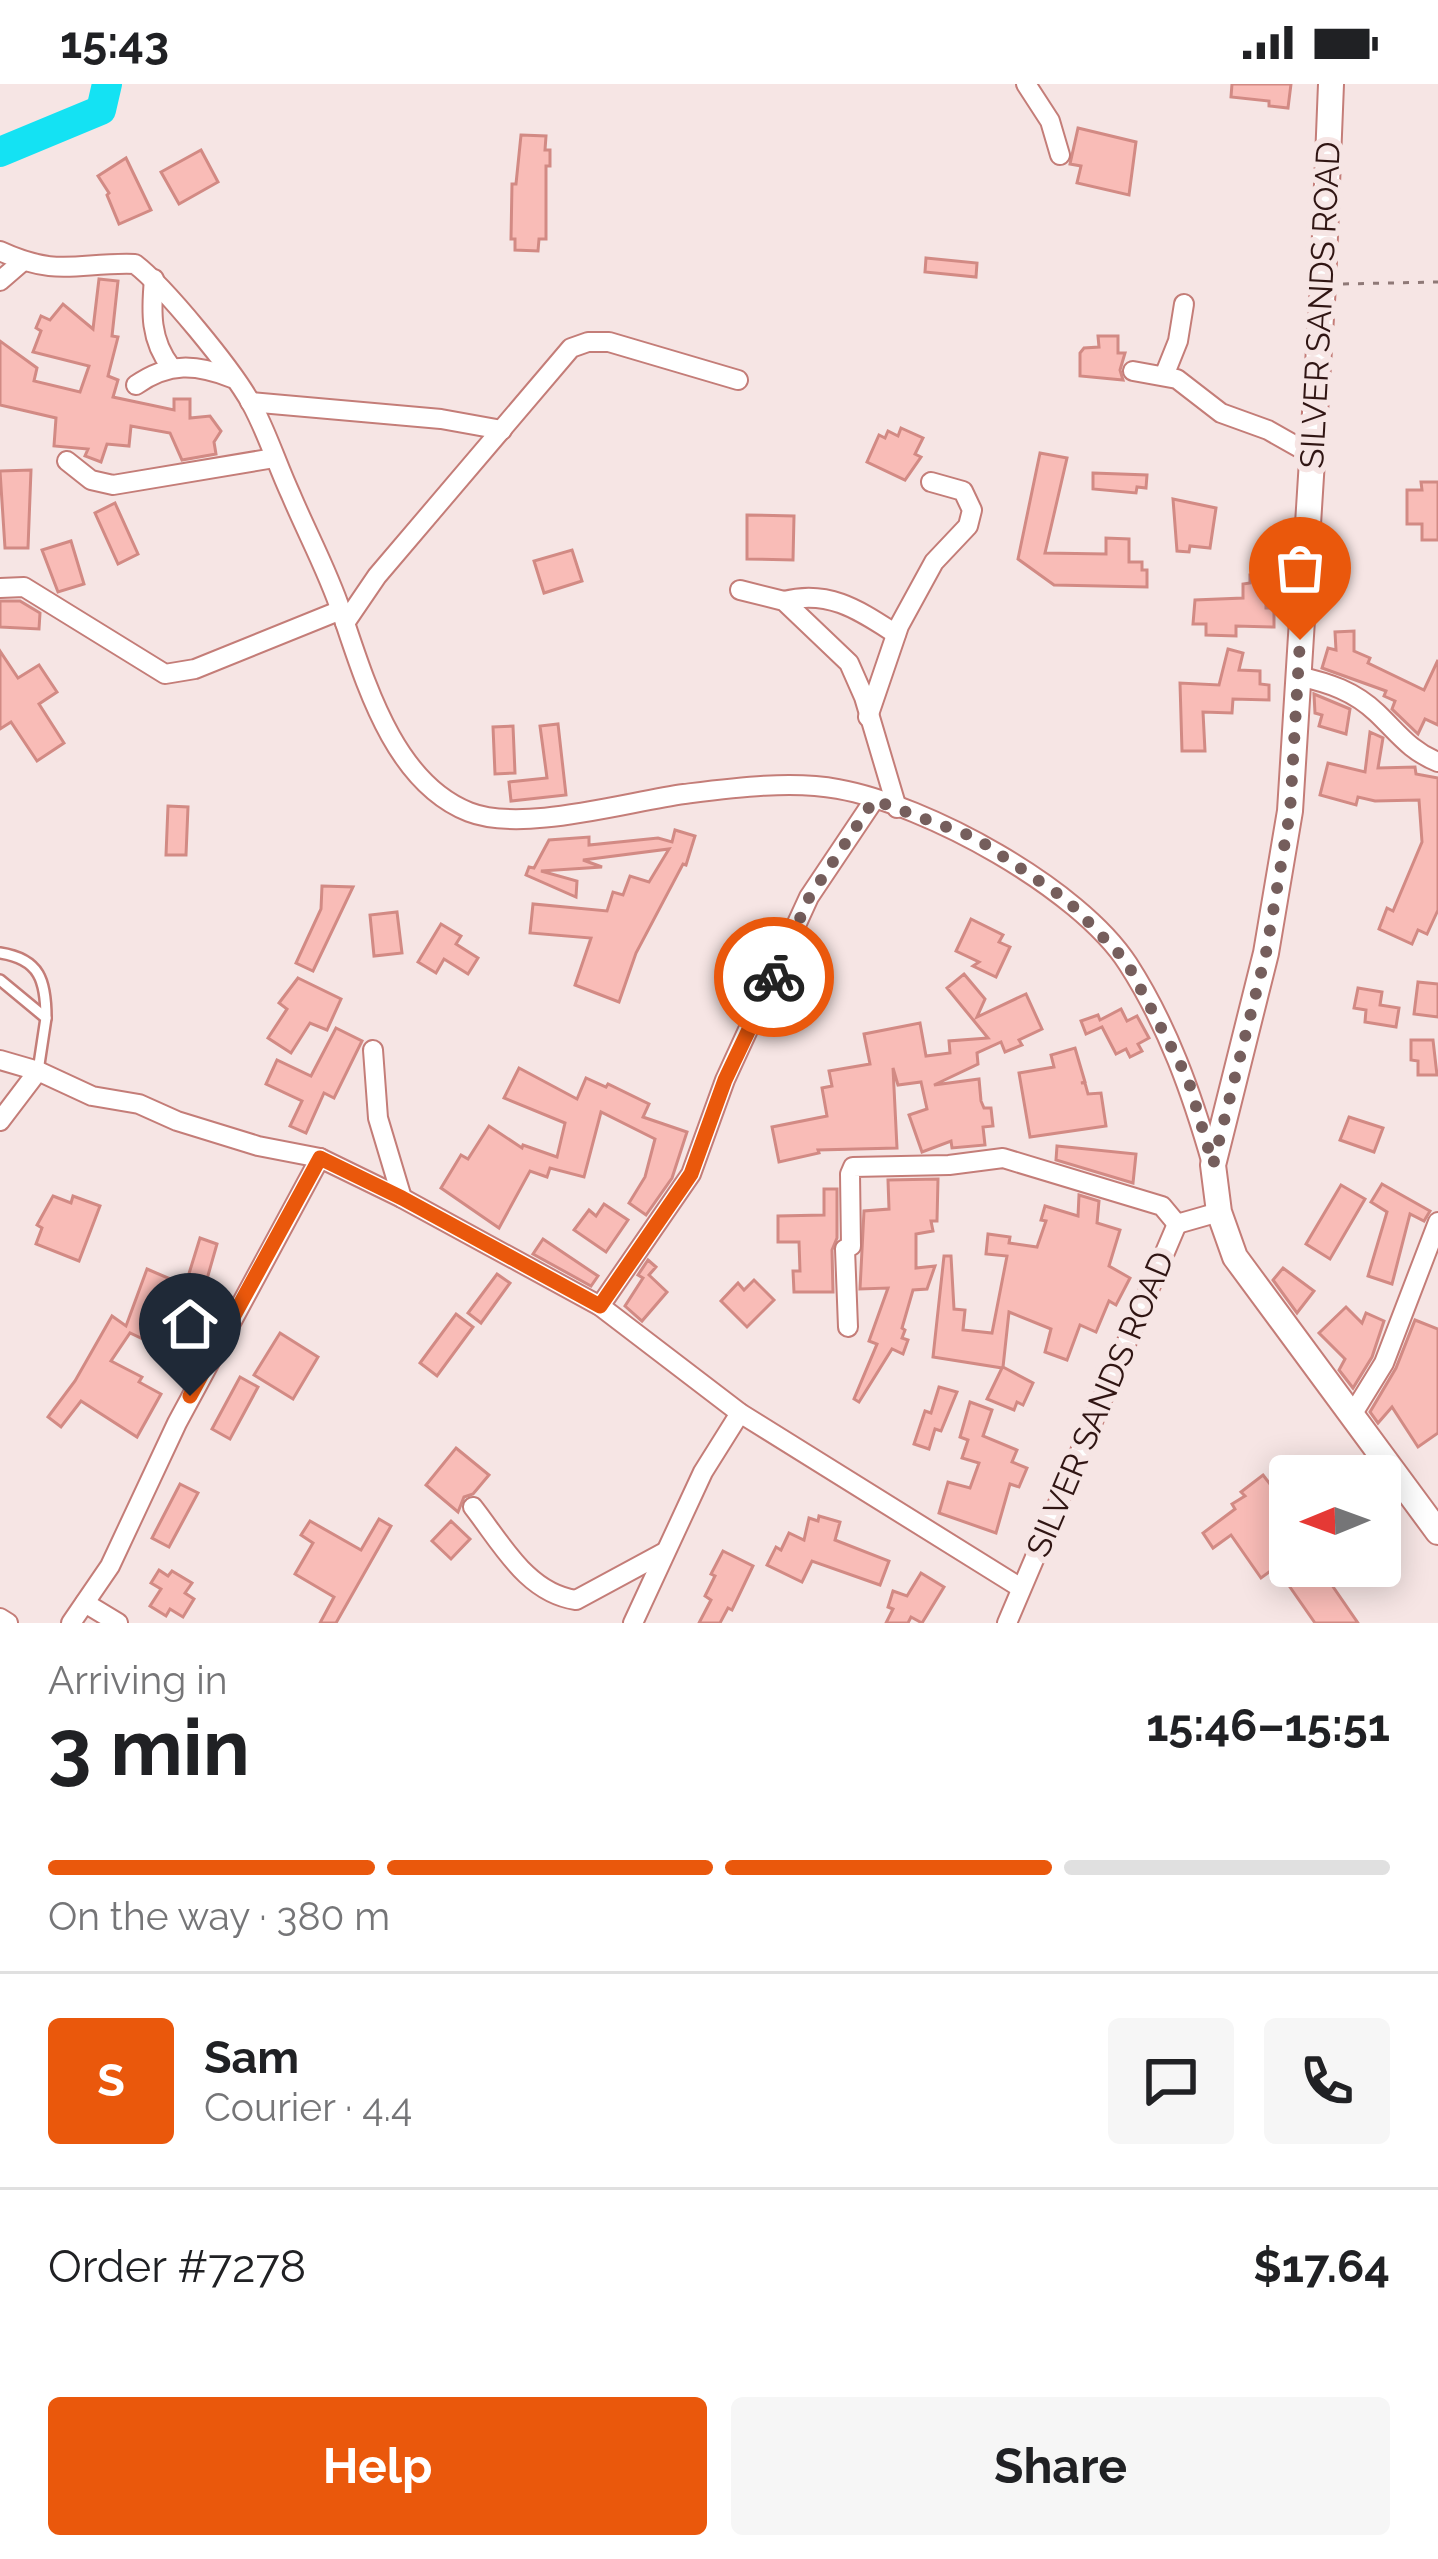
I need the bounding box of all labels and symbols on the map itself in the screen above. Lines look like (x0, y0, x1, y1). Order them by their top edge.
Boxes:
street label: SILVER SANDS ROAD (1292, 141, 1348, 469)
pin (1249, 517, 1351, 640)
courier (714, 917, 834, 1037)
street label: SILVER SANDS ROAD (1018, 1246, 1182, 1562)
pin (139, 1273, 241, 1396)
north arrow (1269, 1455, 1401, 1587)

